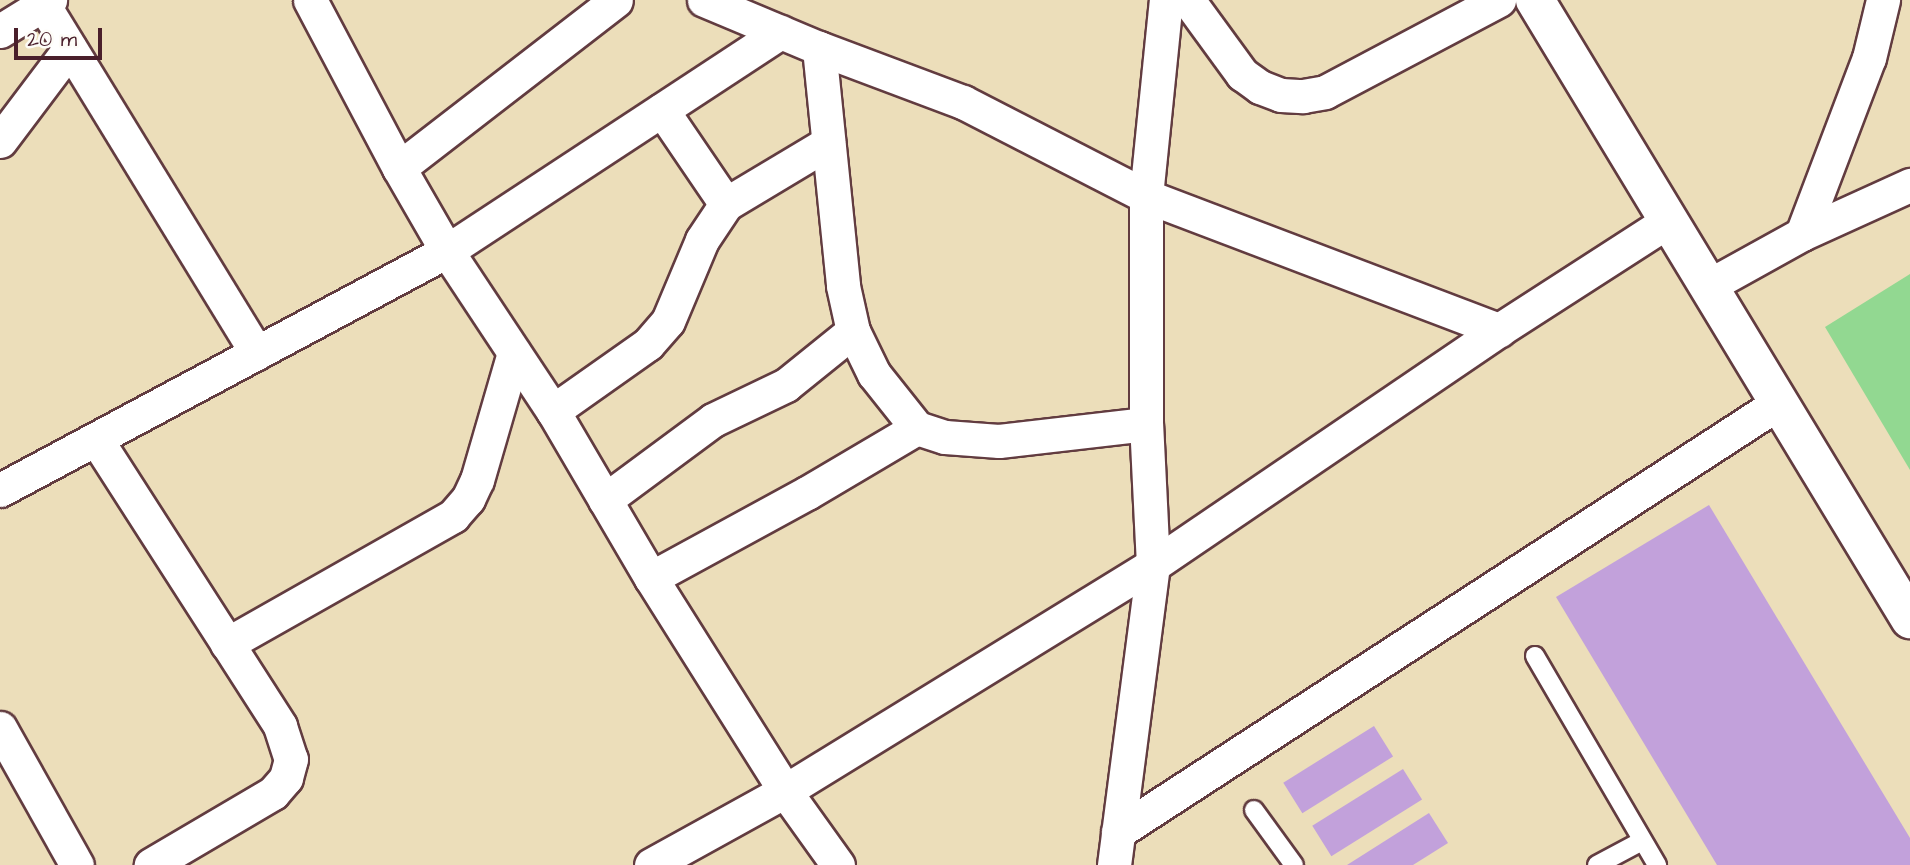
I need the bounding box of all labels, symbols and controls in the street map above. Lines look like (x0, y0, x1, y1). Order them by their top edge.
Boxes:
scale bar (18, 14, 105, 58)
text: 20 m (27, 25, 77, 54)

